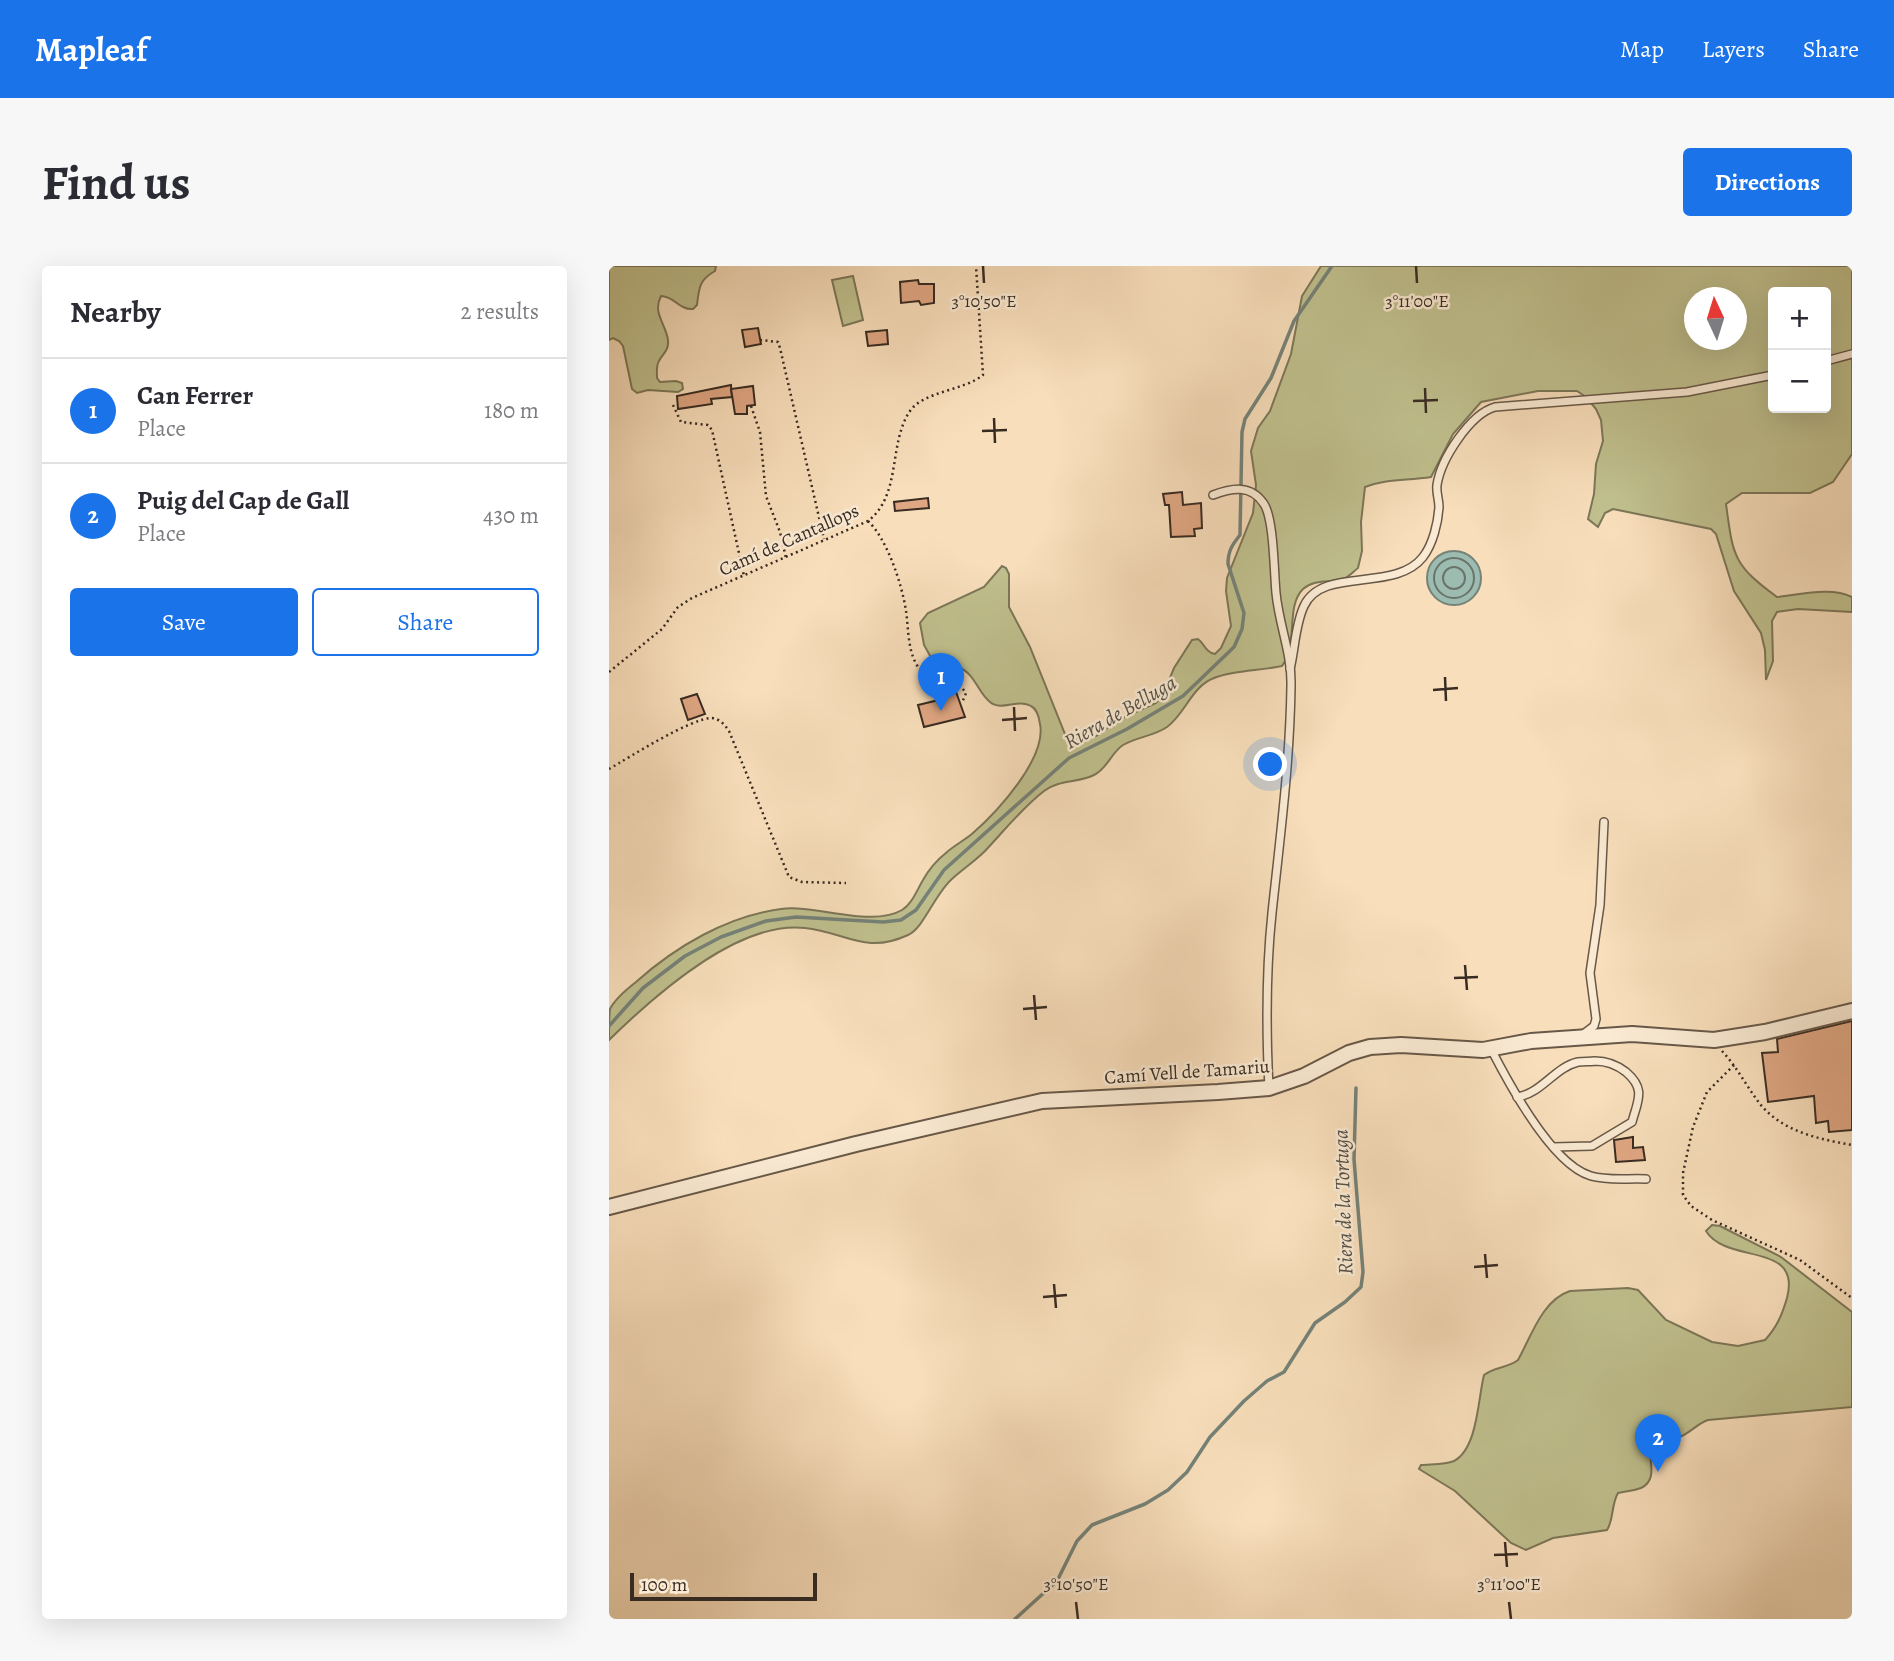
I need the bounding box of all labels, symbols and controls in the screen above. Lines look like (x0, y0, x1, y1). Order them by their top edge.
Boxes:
text: Mapleaf (35, 27, 147, 72)
text: Map (1620, 33, 1664, 65)
text: Layers (1702, 33, 1765, 65)
text: Share (1803, 33, 1859, 65)
button: Directions (1683, 148, 1852, 216)
text: Find us (42, 149, 190, 216)
north arrow (1684, 287, 1747, 350)
map controls (1768, 287, 1831, 413)
button: + (1768, 287, 1831, 350)
text: 3°10'50"E (951, 289, 1017, 313)
text: 3°11'00"E (1385, 289, 1449, 313)
text: Nearby (70, 292, 161, 332)
text: 2 results (461, 296, 539, 327)
button: − (1768, 350, 1831, 413)
text: Can Ferrer (137, 378, 253, 413)
text: 1 (89, 395, 97, 426)
text: 180 m (484, 395, 539, 426)
text: Place (137, 413, 186, 444)
text: Puig del Cap de Gall (137, 483, 349, 518)
street label: Camí de Cantallops (715, 497, 863, 583)
text: 2 (87, 500, 99, 531)
text: 430 m (483, 500, 539, 531)
text: Place (137, 518, 186, 549)
button: Save (70, 588, 298, 656)
button: Share (312, 588, 539, 656)
pin: 1 (918, 653, 964, 711)
water label: Riera de Belluga (1059, 668, 1182, 755)
your location (1253, 747, 1287, 781)
street label: Camí Vell de Tamariu (1103, 1053, 1271, 1091)
water label: Riera de la Tortuga (1326, 1128, 1360, 1275)
pin: 2 (1635, 1414, 1681, 1472)
scale bar (630, 1570, 817, 1602)
text: 100 m (641, 1572, 687, 1598)
text: 3°10'50"E (1043, 1572, 1109, 1596)
text: 3°11'00"E (1477, 1572, 1541, 1596)

